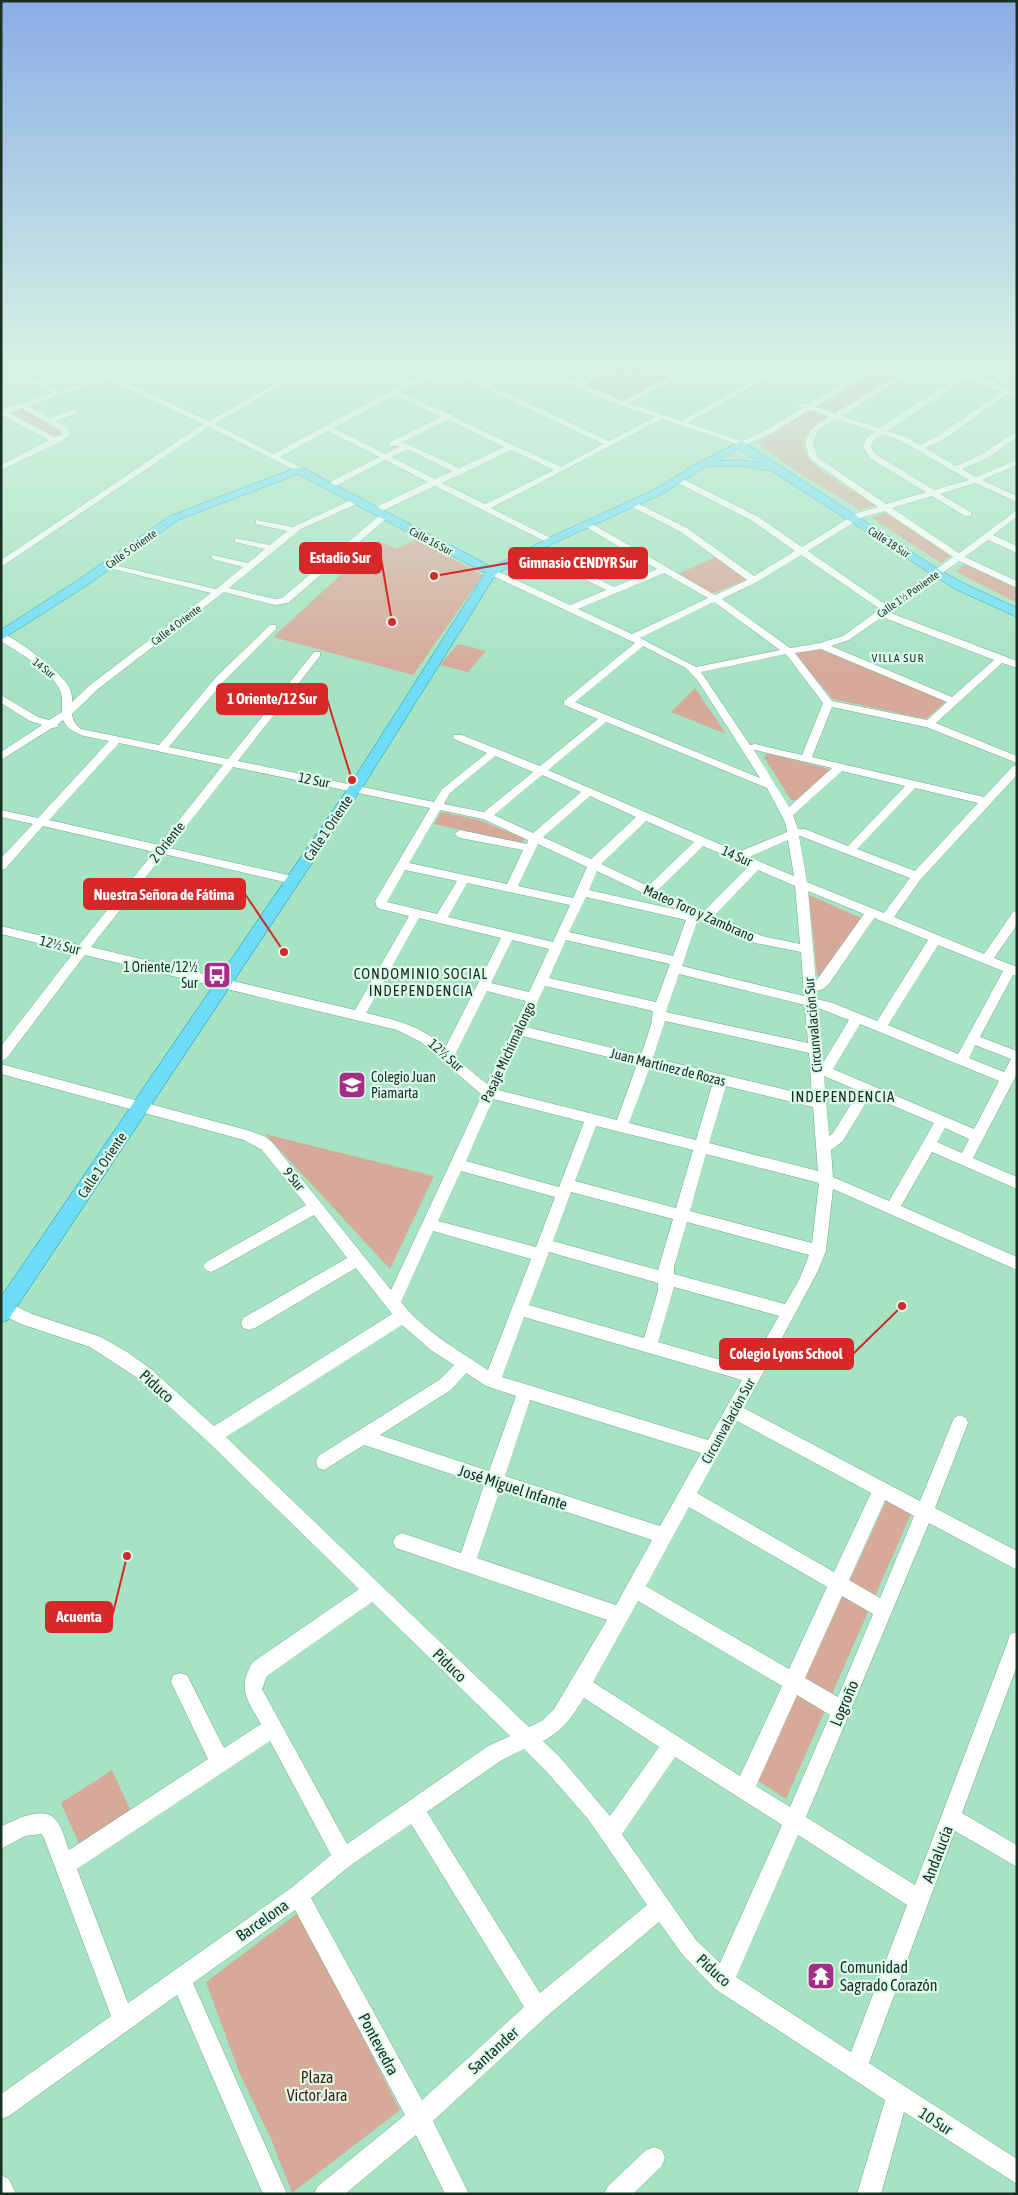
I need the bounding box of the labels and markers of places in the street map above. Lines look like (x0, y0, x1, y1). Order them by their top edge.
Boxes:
callout: Estadio Sur (300, 543, 381, 573)
callout: Gimnasio CENDYR Sur (509, 548, 647, 578)
callout: 1 Oriente/12 Sur (217, 684, 327, 714)
callout: Nuestra Señora de Fátima (84, 879, 245, 909)
place label: 1 Oriente/12½ Sur (123, 959, 199, 991)
bus stop icon: 1 Oriente/12½ Sur (202, 960, 232, 990)
place label: Colegio Juan Piamarta (371, 1069, 436, 1101)
school or university icon: Colegio Juan Piamarta (337, 1070, 367, 1100)
callout: Colegio Lyons School (720, 1339, 853, 1369)
callout: Acuenta (46, 1602, 112, 1632)
place label: Comunidad Sagrado Corazón (840, 1958, 938, 1995)
temple icon: Comunidad Sagrado Corazón (806, 1961, 836, 1991)

